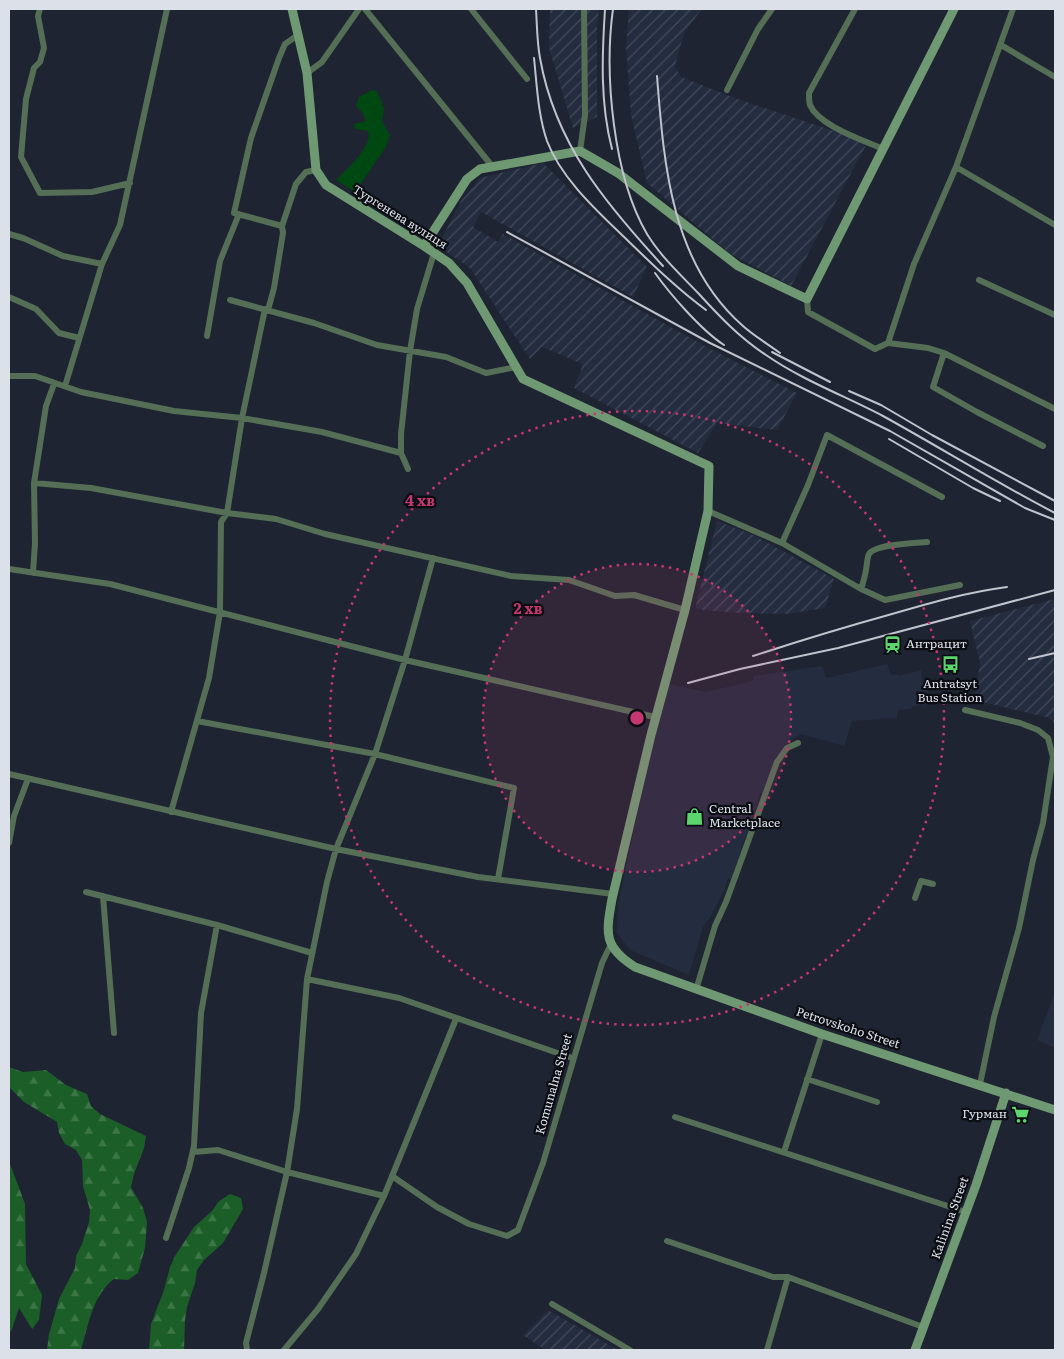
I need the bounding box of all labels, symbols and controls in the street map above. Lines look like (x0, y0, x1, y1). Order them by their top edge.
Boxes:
street label: Тургенева вулиця (350, 180, 452, 253)
text: 4 хв (405, 488, 435, 511)
text: 2 хв (513, 596, 543, 619)
station icon: Антрацит (882, 634, 902, 654)
place label: Антрацит (906, 634, 967, 652)
bus stop icon: Antratsyt Bus Station (940, 655, 960, 675)
place label: Antratsyt Bus Station (918, 674, 983, 706)
centre of rings (628, 709, 646, 727)
place label: Central Marketplace (709, 799, 780, 831)
shop icon: Central Marketplace (685, 806, 705, 826)
street label: Petrovskoho Street (794, 1002, 903, 1052)
street label: Komunalna Street (530, 1031, 576, 1136)
place label: Гурман (962, 1104, 1007, 1122)
supermarket icon: Гурман (1011, 1104, 1031, 1124)
street label: Kalinina Street (926, 1174, 972, 1261)

